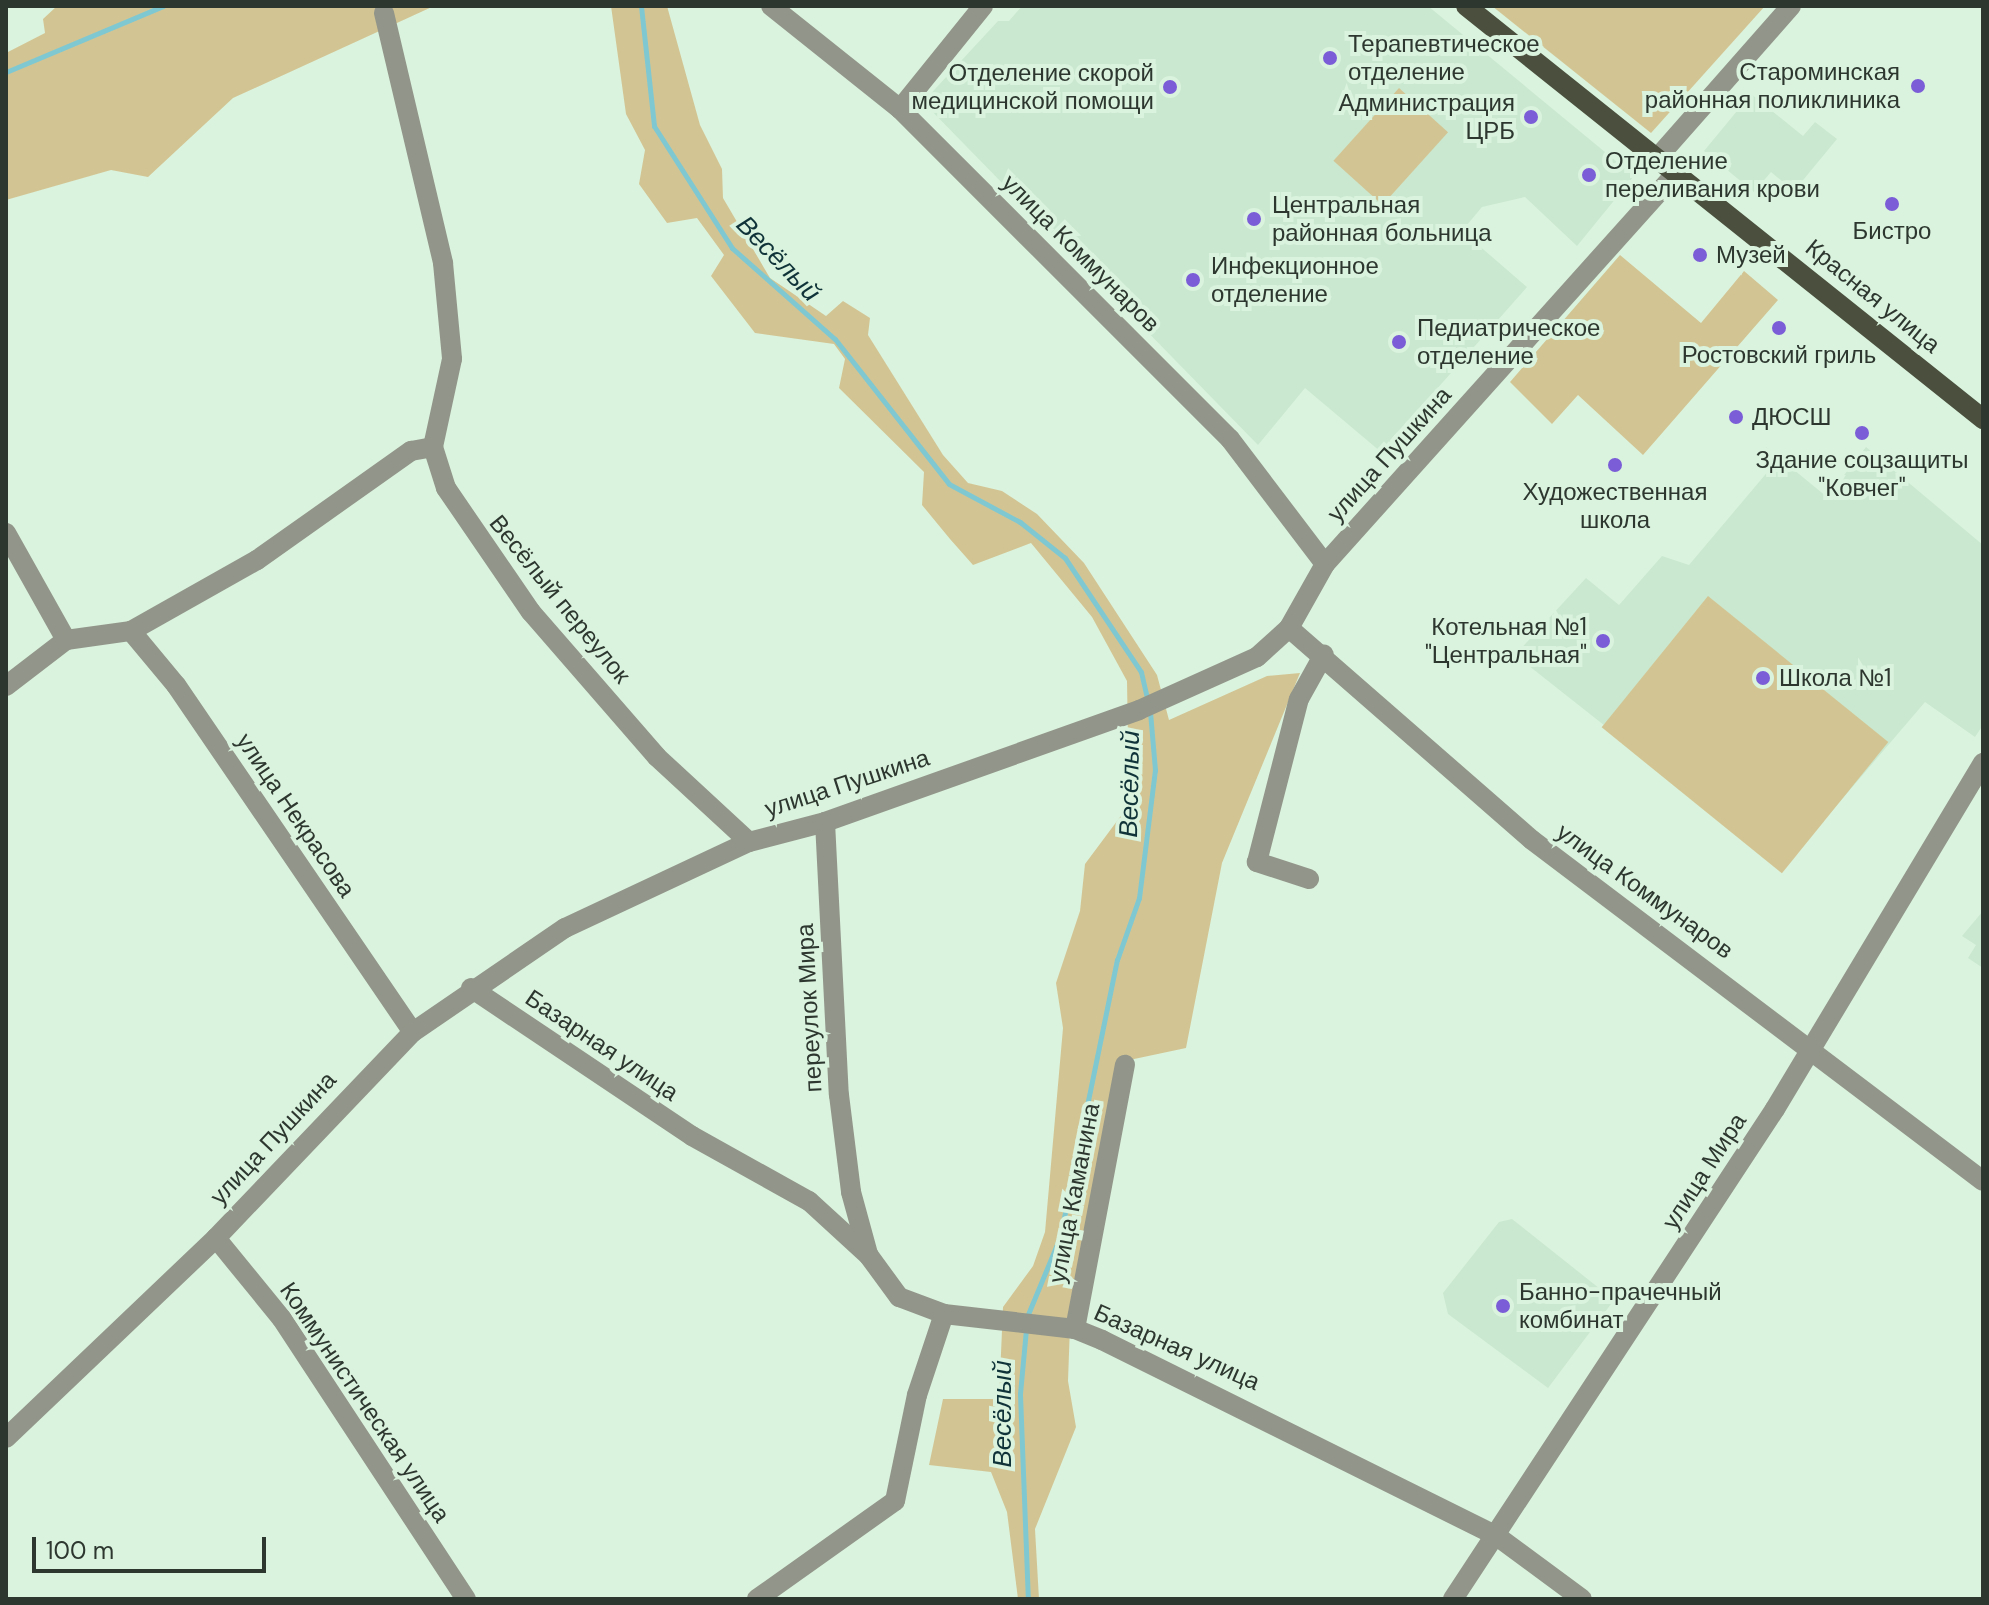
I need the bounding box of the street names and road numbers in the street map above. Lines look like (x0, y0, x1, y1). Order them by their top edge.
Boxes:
street label: улица Коммунаров (996, 168, 1166, 338)
street label: Красная улица (1800, 233, 1946, 359)
street label: улица Пушкина (1321, 381, 1457, 527)
street label: Весёлый переулок (483, 509, 637, 689)
street label: улица Некрасова (230, 727, 362, 903)
street label: улица Пушкина (761, 743, 933, 823)
street label: улица Коммунаров (1551, 817, 1739, 965)
street label: переулок Мира (790, 923, 828, 1093)
street label: Базарная улица (520, 983, 684, 1107)
street label: улица Пушкина (204, 1066, 342, 1210)
street label: улица Каманина (1042, 1101, 1106, 1285)
street label: улица Мира (1656, 1108, 1752, 1234)
street label: Коммунистическая улица (274, 1277, 456, 1527)
street label: Базарная улица (1090, 1298, 1264, 1396)

